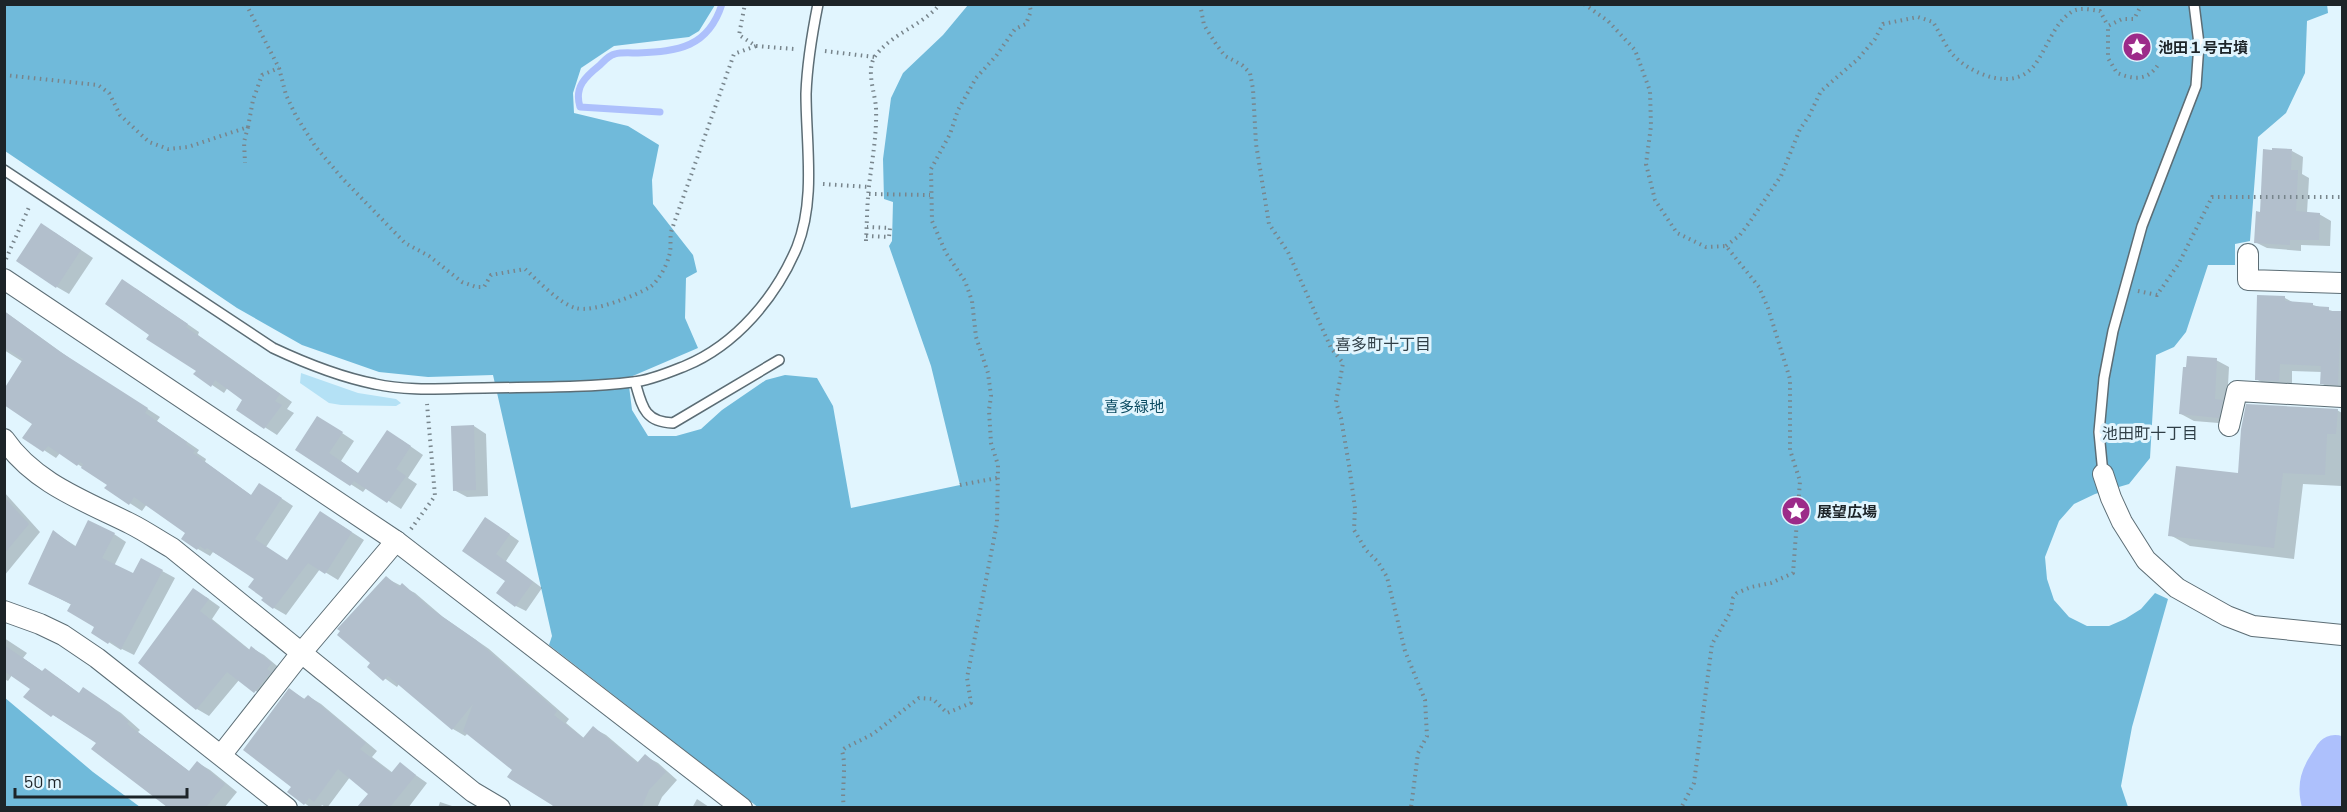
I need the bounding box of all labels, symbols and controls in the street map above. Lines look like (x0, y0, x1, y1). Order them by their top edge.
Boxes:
place icon: 池田１号古墳 (2121, 31, 2153, 63)
place label: 池田１号古墳 (2158, 38, 2248, 56)
district label: 喜多町十丁目 (1335, 334, 1431, 353)
park label: 喜多緑地 (1104, 397, 1164, 415)
district label: 池田町十丁目 (2102, 423, 2198, 442)
place icon: 展望広場 (1780, 495, 1812, 527)
place label: 展望広場 (1817, 502, 1877, 520)
scale bar (15, 761, 188, 799)
text: 50 m (24, 770, 62, 792)

